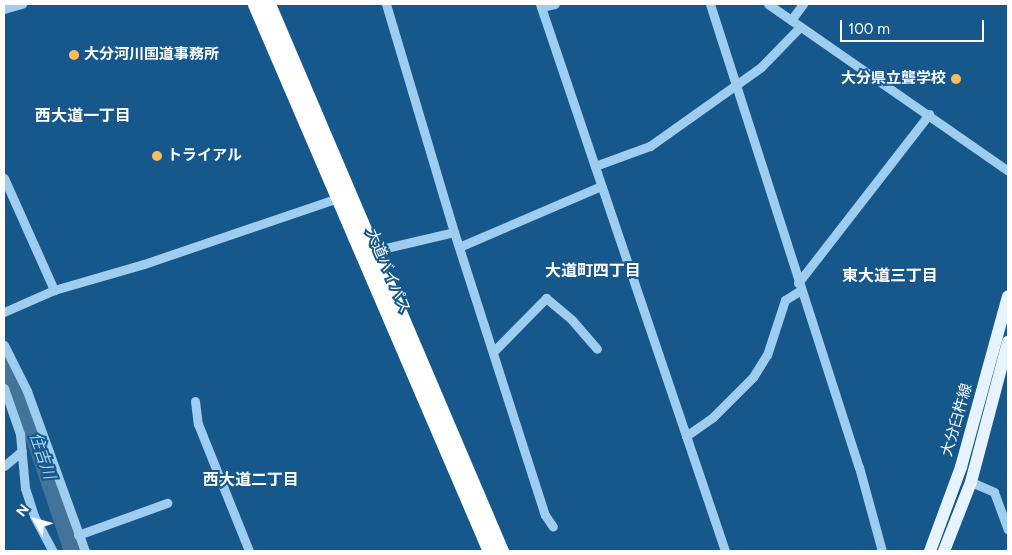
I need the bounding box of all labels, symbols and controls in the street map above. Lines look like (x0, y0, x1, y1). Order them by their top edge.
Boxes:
scale bar (842, 10, 986, 42)
text: 100 m (848, 20, 890, 38)
place label: 大分河川国道事務所 (84, 46, 219, 64)
marker: 大分河川国道事務所 (68, 49, 80, 61)
place label: 大分県立聾学校 (841, 70, 946, 88)
marker: 大分県立聾学校 (950, 73, 962, 85)
district label: 西大道一丁目 (35, 106, 131, 126)
place label: トライアル (167, 147, 242, 165)
marker: トライアル (151, 150, 163, 162)
street label: 大道バイパス (362, 226, 414, 316)
district label: 大道町四丁目 (545, 261, 641, 281)
district label: 東大道三丁目 (842, 266, 938, 286)
street label: 大分臼杵線 (938, 381, 976, 459)
water label: 住吉川 (25, 430, 59, 482)
district label: 西大道二丁目 (203, 470, 299, 490)
north arrow (10, 495, 60, 545)
text: N (13, 501, 33, 520)

